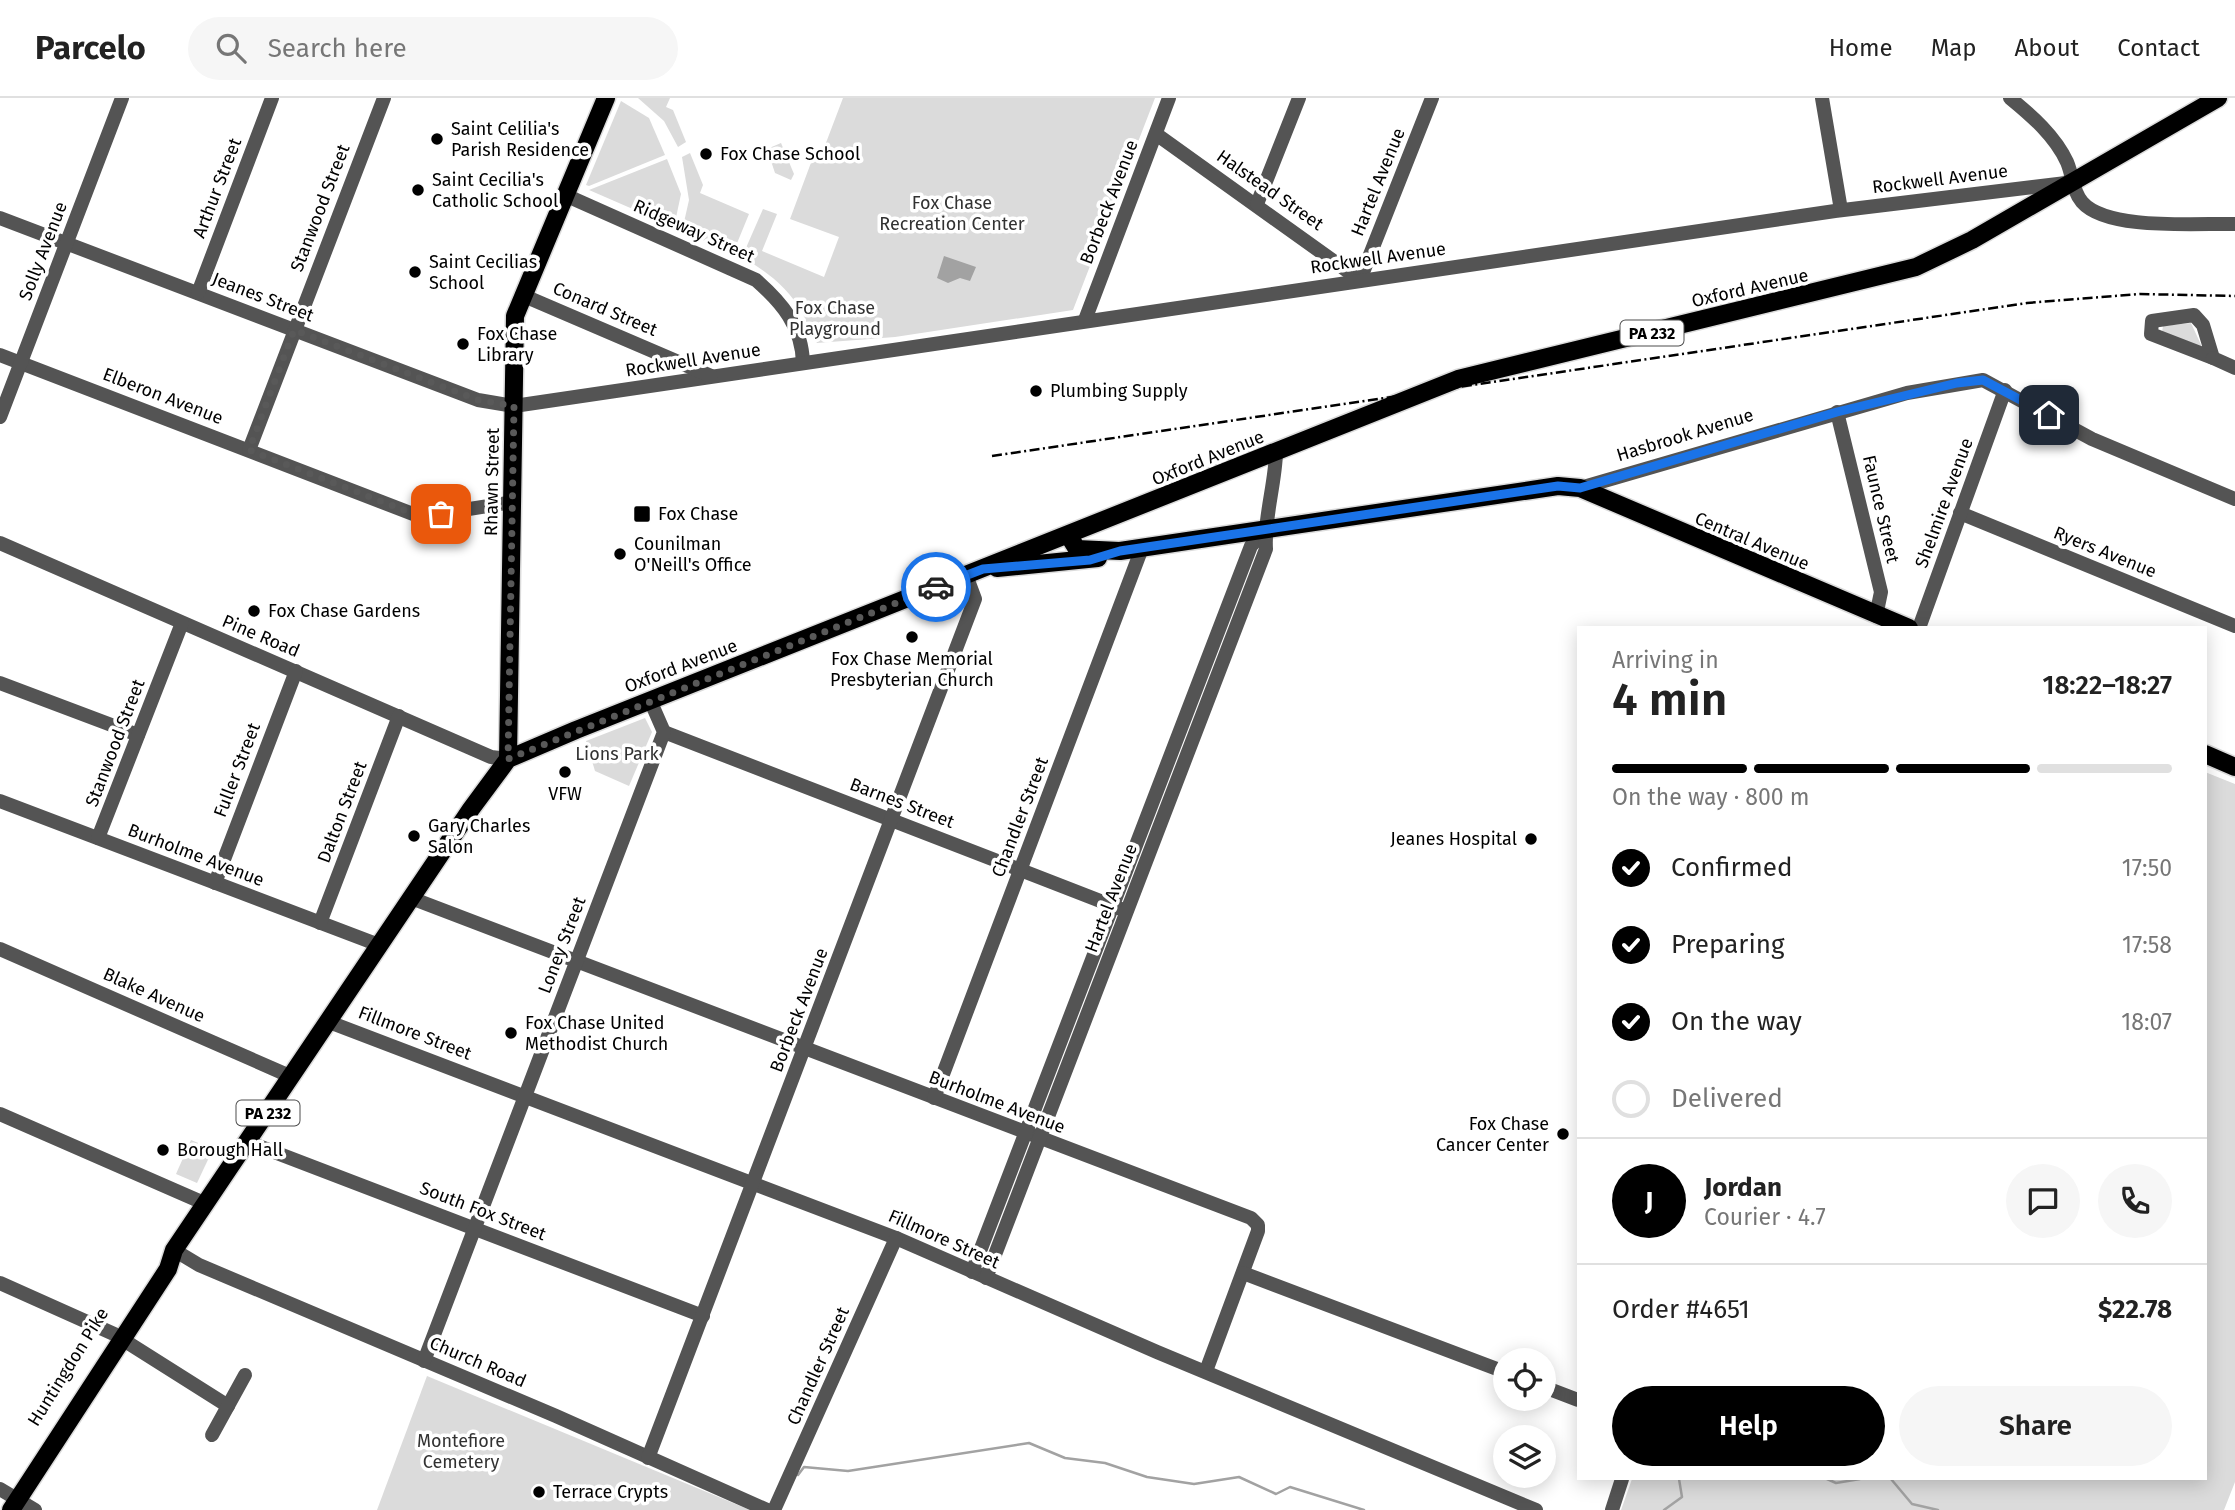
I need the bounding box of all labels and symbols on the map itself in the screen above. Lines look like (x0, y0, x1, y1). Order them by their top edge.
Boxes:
place label: Saint Celilia's Parish Residence (451, 118, 589, 161)
street label: Hartel Avenue (1346, 125, 1410, 239)
marker: Saint Celilia's Parish Residence (429, 131, 445, 147)
street label: Arthur Street (188, 134, 246, 241)
street label: Borbeck Avenue (1075, 137, 1143, 267)
street label: Stanwood Street (286, 141, 355, 275)
place label: Fox Chase School (720, 143, 860, 165)
street label: Halstead Street (1212, 145, 1328, 235)
marker: Fox Chase School (698, 146, 714, 162)
street label: Rockwell Avenue (1871, 160, 2009, 198)
place label: Saint Cecilia's Catholic School (432, 169, 558, 212)
marker: Saint Cecilia's Catholic School (410, 182, 426, 198)
park label: Fox Chase Recreation Center (879, 192, 1025, 235)
street label: Ridgeway Street (630, 194, 758, 268)
street label: Solly Avenue (14, 198, 72, 304)
street label: Rockwell Avenue (1309, 238, 1447, 278)
place label: Saint Cecilias School (429, 251, 537, 294)
marker: Saint Cecilias School (407, 264, 423, 280)
street label: Oxford Avenue (1690, 264, 1810, 312)
street label: Jeanes Street (209, 268, 317, 327)
street label: Conard Street (549, 277, 661, 341)
park label: Fox Chase Playground (789, 297, 881, 340)
road number: PA 232 (1620, 320, 1684, 345)
place label: Fox Chase Library (477, 323, 557, 366)
marker: Fox Chase Library (455, 336, 471, 352)
street label: Rockwell Avenue (624, 338, 762, 382)
street label: Elberon Avenue (100, 363, 226, 429)
place label: Plumbing Supply (1050, 380, 1188, 402)
marker: Plumbing Supply (1028, 383, 1044, 399)
pin (2019, 385, 2079, 445)
street label: Hasbrook Avenue (1614, 404, 1756, 466)
street label: Oxford Avenue (1149, 426, 1267, 490)
street label: Rhawn Street (480, 427, 504, 536)
street label: Shelmire Avenue (1910, 435, 1978, 571)
street label: Faunce Street (1858, 453, 1904, 566)
pin (411, 484, 471, 544)
place label: Fox Chase (658, 503, 738, 525)
marker: Fox Chase (632, 504, 652, 524)
street label: Central Avenue (1691, 507, 1813, 575)
street label: Ryers Avenue (2050, 521, 2160, 583)
place label: Counilman O'Neill's Office (634, 533, 752, 576)
marker: Counilman O'Neill's Office (612, 546, 628, 562)
courier (901, 552, 971, 622)
place label: Fox Chase Gardens (268, 600, 420, 622)
marker: Fox Chase Gardens (246, 603, 262, 619)
street label: Pine Road (219, 610, 303, 662)
marker: Fox Chase Memorial Presbyterian Church (904, 629, 920, 645)
street label: Oxford Avenue (621, 634, 741, 698)
place label: Fox Chase Memorial Presbyterian Church (830, 648, 994, 691)
street label: Stanwood Street (81, 676, 150, 810)
street label: Fuller Street (209, 719, 265, 820)
park label: Lions Park (575, 743, 660, 765)
street label: Chandler Street (987, 753, 1053, 880)
street label: Dalton Street (313, 758, 372, 866)
marker: VFW (557, 764, 573, 780)
street label: Barnes Street (847, 773, 958, 833)
place label: VFW (548, 783, 582, 805)
place label: Gary Charles Salon (428, 815, 530, 858)
street label: Burholme Avenue (125, 819, 267, 891)
marker: Gary Charles Salon (406, 828, 422, 844)
place label: Jeanes Hospital (1390, 828, 1517, 850)
marker: Jeanes Hospital (1523, 831, 1539, 847)
street label: Hartel Avenue (1080, 840, 1142, 956)
street label: Loney Street (533, 893, 591, 996)
street label: Borbeck Avenue (765, 945, 833, 1075)
street label: Blake Avenue (100, 963, 208, 1027)
street label: Fillmore Street (355, 1001, 475, 1065)
place label: Fox Chase United Methodist Church (525, 1012, 668, 1055)
marker: Fox Chase United Methodist Church (503, 1025, 519, 1041)
street label: Burholme Avenue (926, 1066, 1068, 1138)
road number: PA 232 (236, 1100, 300, 1126)
place label: Fox Chase Cancer Center (1436, 1113, 1549, 1156)
marker: Fox Chase Cancer Center (1555, 1126, 1571, 1142)
place label: Borough Hall (177, 1139, 283, 1161)
marker: Borough Hall (155, 1142, 171, 1158)
street label: South Fox Street (417, 1177, 550, 1245)
street label: Fillmore Street (885, 1205, 1004, 1274)
street label: Chandler Street (782, 1303, 854, 1429)
street label: Huntingdon Pike (23, 1304, 113, 1430)
street label: Church Road (426, 1332, 530, 1392)
park label: Montefiore Cemetery (417, 1430, 505, 1473)
place label: Terrace Crypts (553, 1481, 668, 1503)
marker: Terrace Crypts (531, 1484, 547, 1500)

